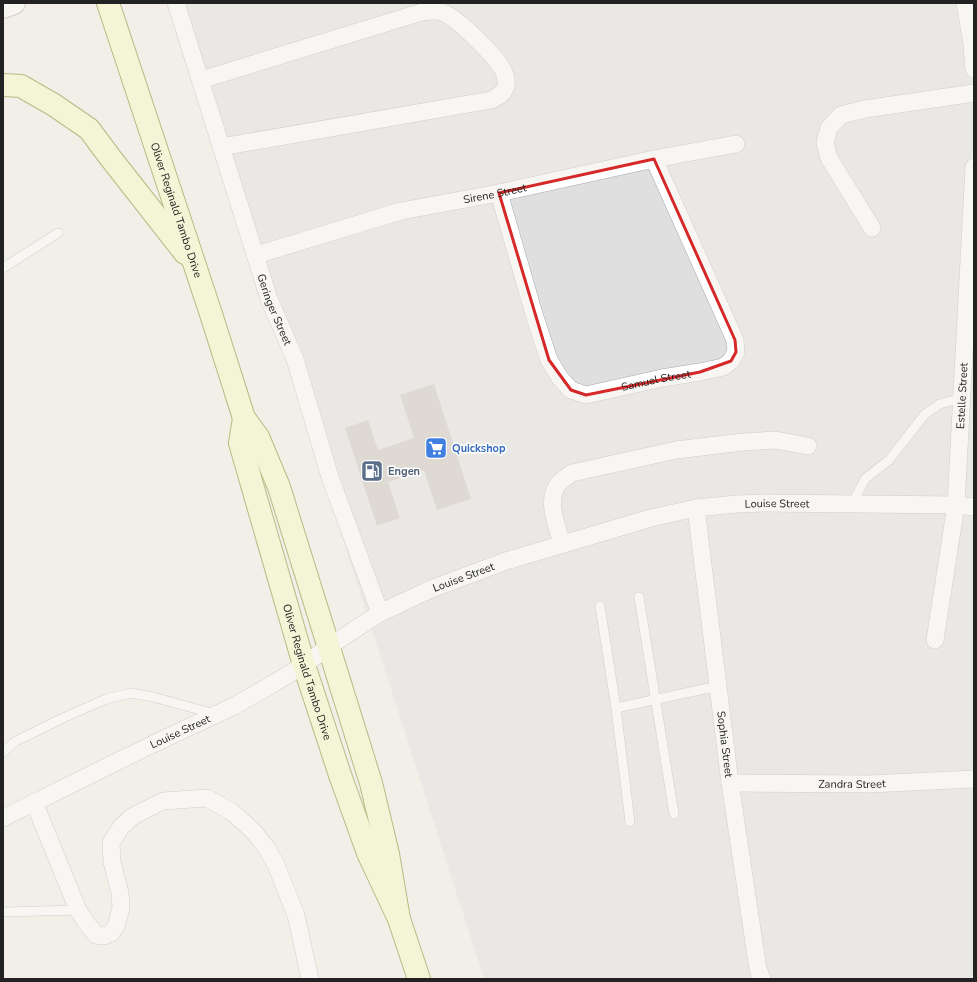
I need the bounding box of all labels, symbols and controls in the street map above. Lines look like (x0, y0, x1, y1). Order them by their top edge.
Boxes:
street label: Oliver Reginald Tambo Drive (147, 140, 206, 280)
street label: Sirene Street (462, 180, 528, 207)
street label: Geringer Street (254, 272, 296, 348)
street label: Estelle Street (953, 362, 971, 429)
street label: Samuel Street (620, 366, 692, 394)
supermarket icon: Quickshop (423, 435, 449, 461)
place label: Quickshop (452, 441, 506, 456)
fuel station icon: Engen (359, 458, 385, 484)
place label: Engen (388, 464, 420, 479)
street label: Louise Street (744, 495, 810, 511)
street label: Louise Street (430, 558, 497, 595)
street label: Oliver Reginald Tambo Drive (279, 602, 336, 742)
street label: Sophia Street (714, 710, 737, 778)
street label: Louise Street (147, 711, 213, 752)
street label: Zandra Street (818, 776, 886, 792)

